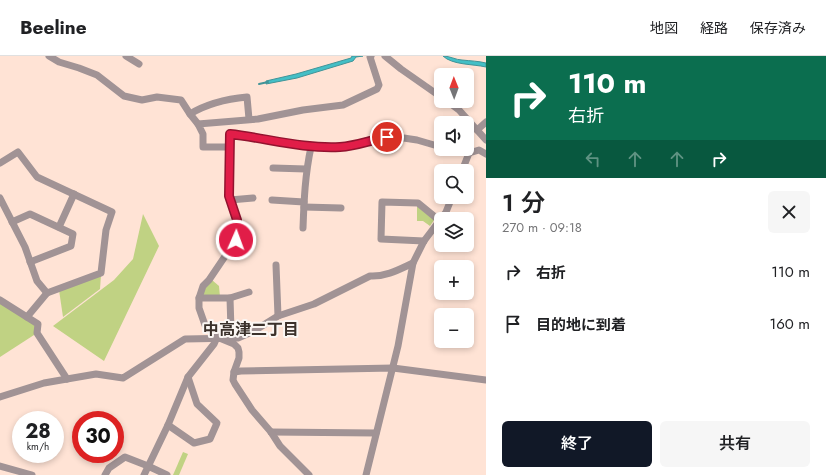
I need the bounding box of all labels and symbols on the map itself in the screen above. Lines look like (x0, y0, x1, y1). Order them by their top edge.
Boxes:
north arrow (434, 68, 474, 108)
pin (370, 120, 404, 154)
position arrow (215, 219, 257, 261)
district label: 中高津二丁目 (203, 318, 299, 341)
speed limit sign: 30 (72, 411, 124, 463)

